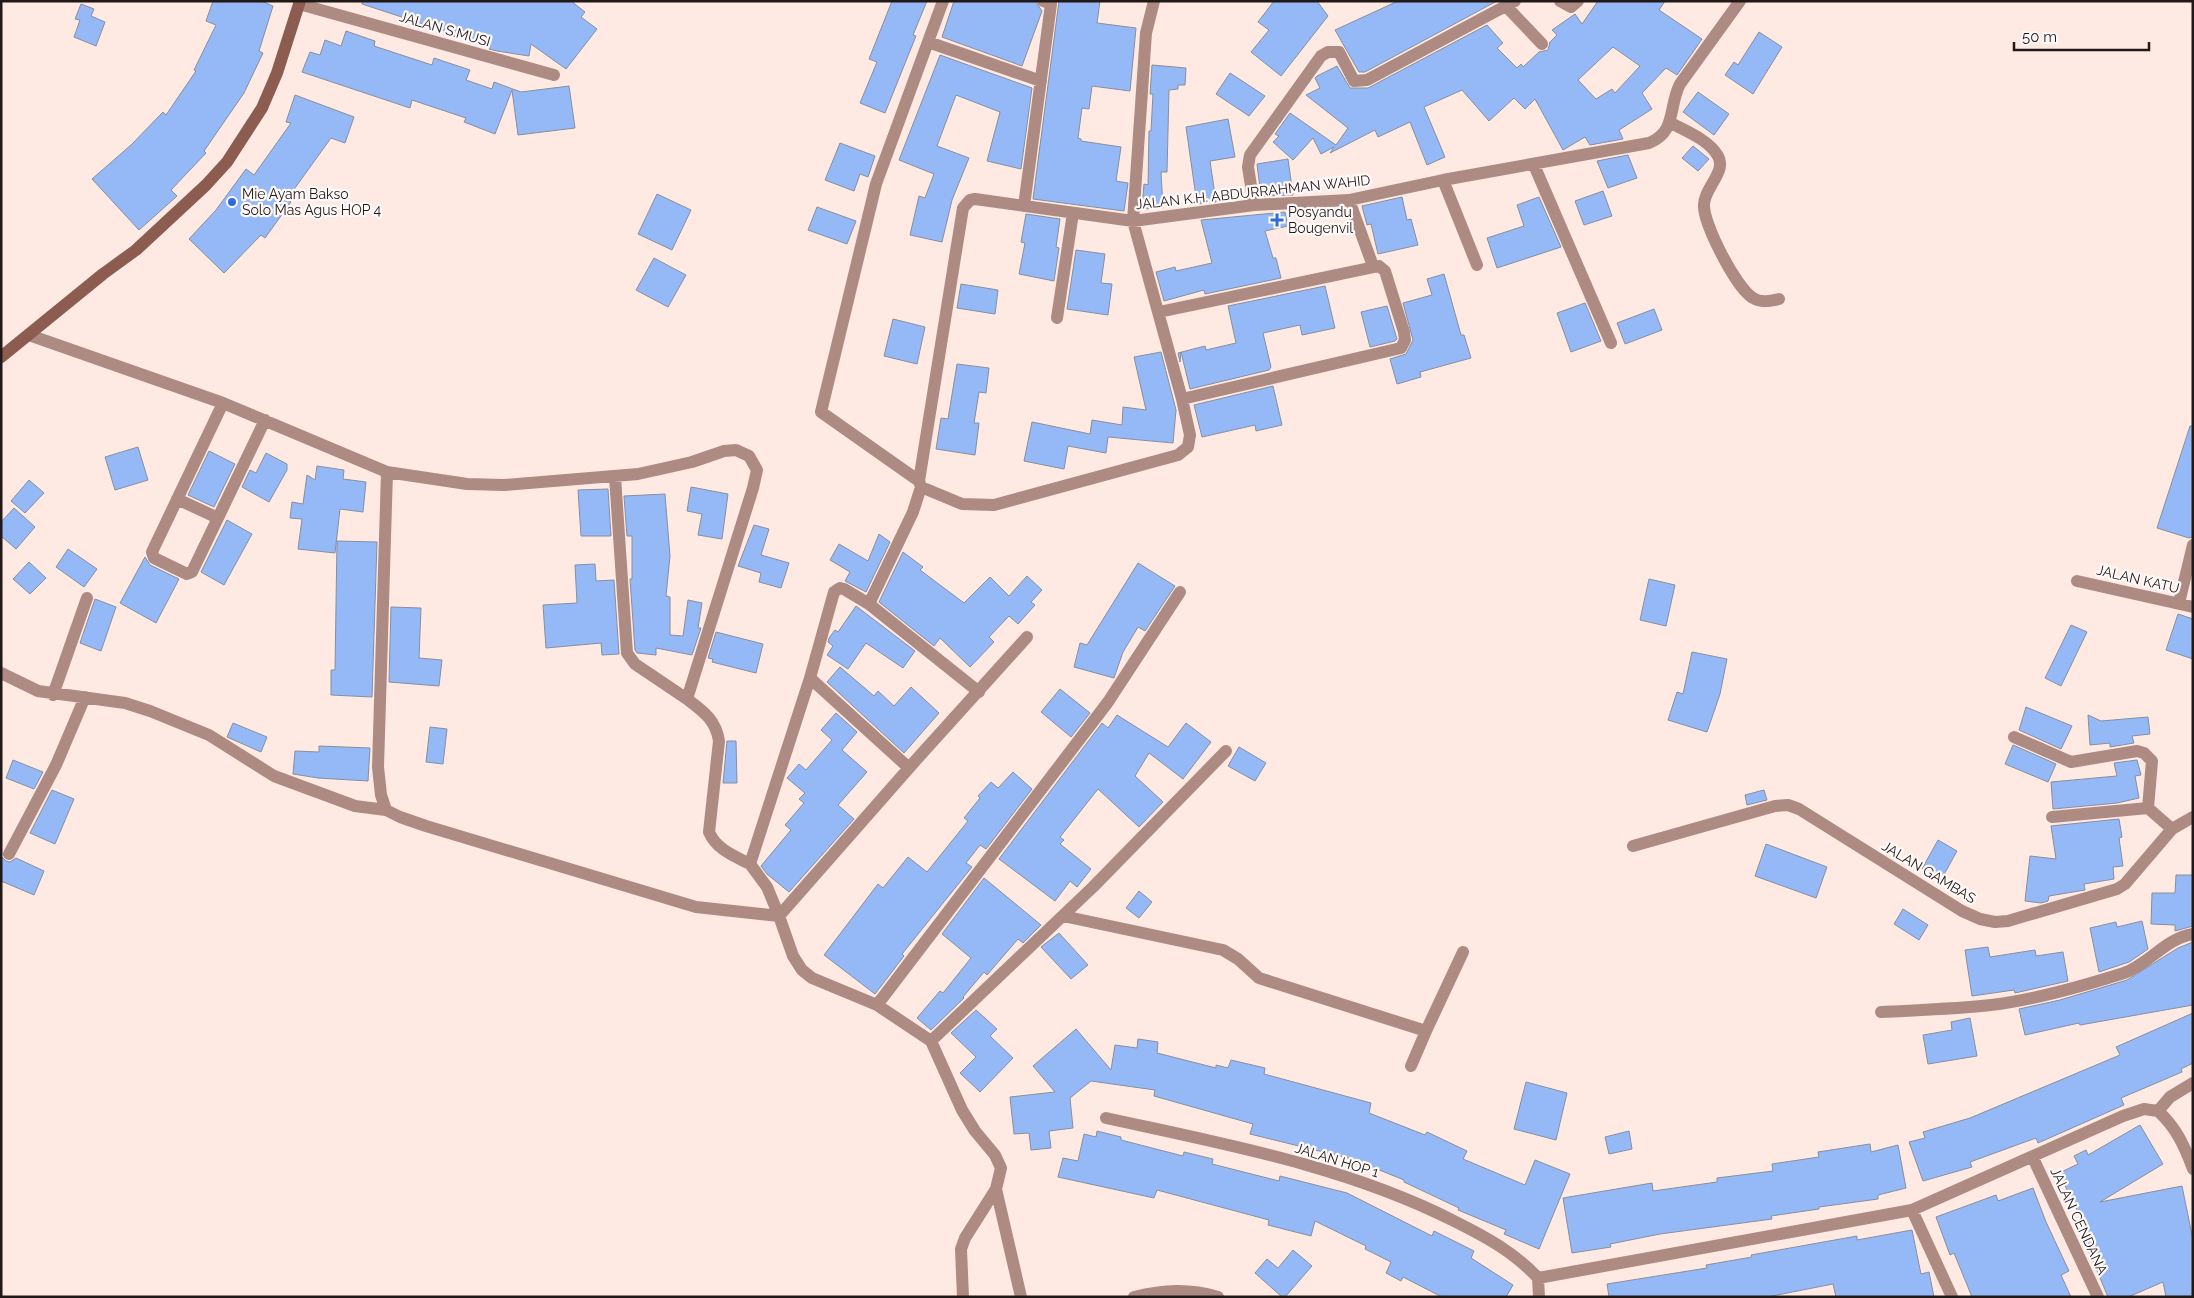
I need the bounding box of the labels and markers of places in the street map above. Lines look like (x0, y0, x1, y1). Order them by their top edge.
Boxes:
place label: Mie Ayam Bakso Solo Mas Agus HOP 4 (242, 186, 382, 218)
marker: Mie Ayam Bakso Solo Mas Agus HOP 4 (226, 196, 238, 208)
place label: Posyandu Bougenvil (1288, 204, 1353, 236)
marker: Posyandu Bougenvil (1270, 213, 1284, 227)

